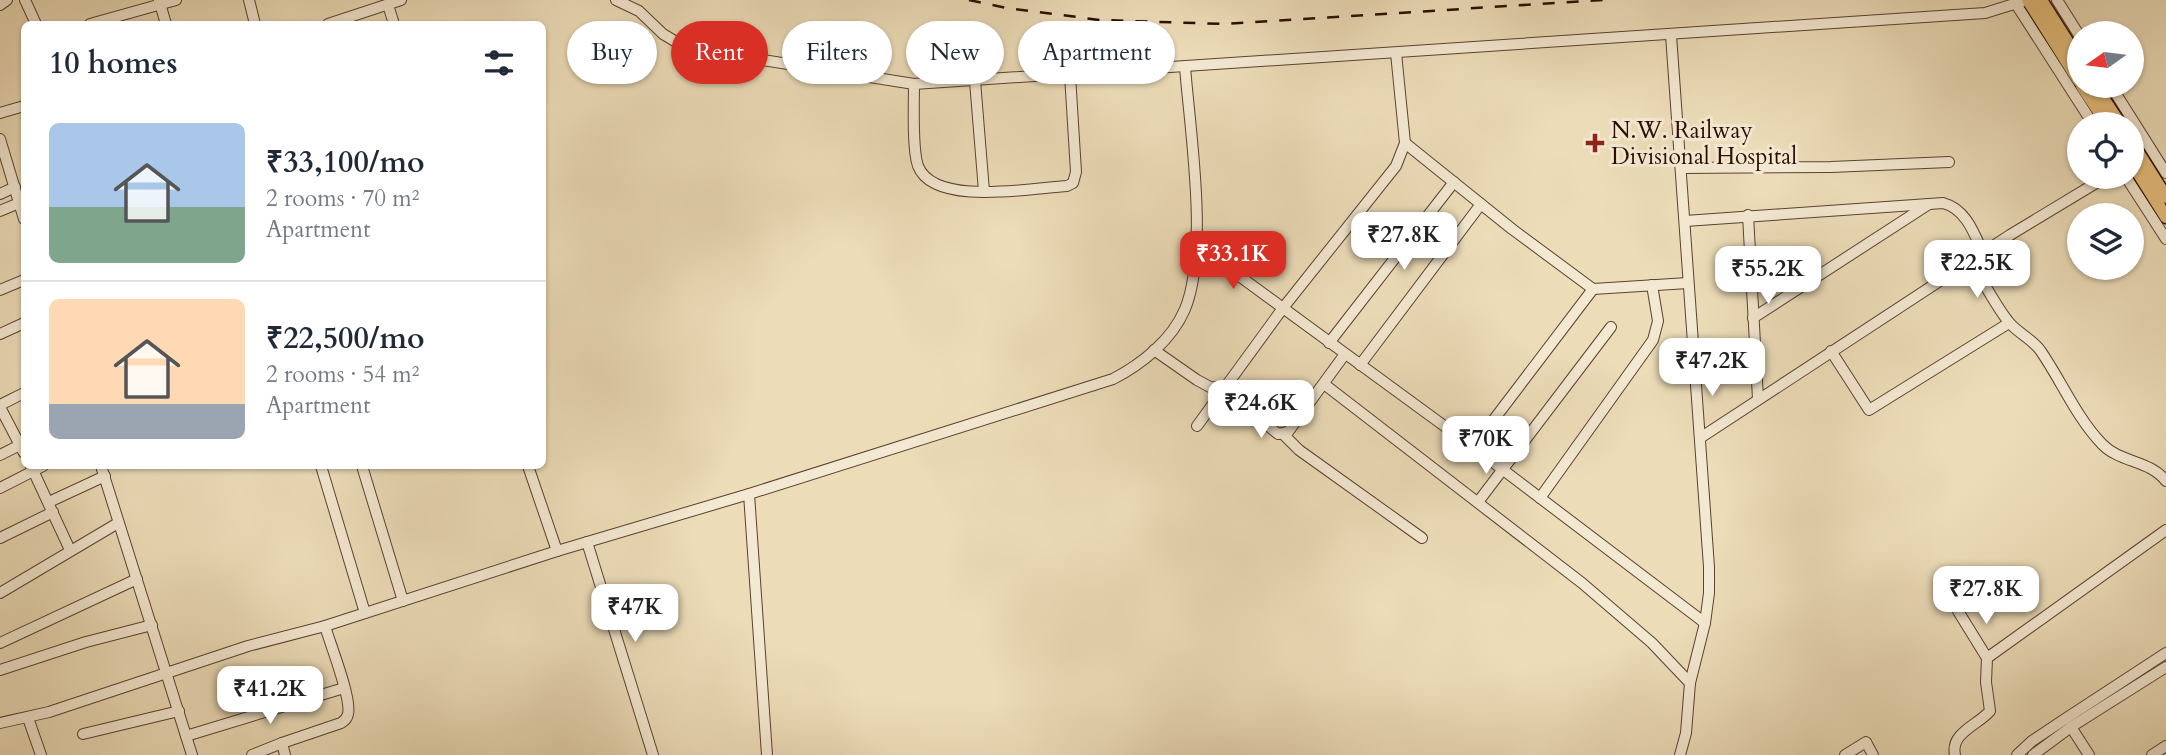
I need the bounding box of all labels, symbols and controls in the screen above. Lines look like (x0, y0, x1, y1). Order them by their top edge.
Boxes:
chip: Buy (567, 21, 657, 84)
chip: Rent (671, 21, 768, 84)
chip: Filters (782, 21, 892, 84)
chip: New (906, 21, 1004, 84)
chip: Apartment (1018, 21, 1175, 84)
north arrow (2067, 21, 2144, 98)
map controls (2067, 21, 2144, 280)
text: 10 homes (49, 43, 178, 84)
icon: filters (480, 44, 518, 82)
button: locate (2067, 112, 2144, 189)
place label: N.W. Railway Divisional Hospital (1611, 115, 1797, 172)
marker: N.W. Railway Divisional Hospital (1585, 133, 1605, 153)
text: ₹33,100/mo (266, 142, 425, 183)
icon: home (105, 151, 189, 235)
text: 2 rooms · 70 m² (266, 183, 419, 214)
button: layers (2067, 203, 2144, 280)
pin: ₹27.8K (1347, 212, 1461, 272)
text: Apartment (266, 214, 370, 245)
text: ₹27.8K (1367, 219, 1441, 250)
pin: ₹33.1K (1176, 232, 1290, 291)
text: ₹33.1K (1196, 238, 1270, 269)
pin: ₹22.5K (1920, 240, 2034, 300)
pin: ₹55.2K (1711, 246, 1825, 306)
text: ₹22.5K (1940, 247, 2014, 278)
text: ₹55.2K (1731, 253, 1805, 284)
text: ₹22,500/mo (266, 318, 425, 359)
icon: home (105, 327, 189, 411)
pin: ₹47.2K (1655, 338, 1769, 398)
text: ₹47.2K (1675, 345, 1749, 376)
text: 2 rooms · 54 m² (266, 359, 419, 390)
pin: ₹24.6K (1204, 380, 1318, 440)
text: ₹24.6K (1224, 387, 1298, 418)
text: Apartment (266, 390, 370, 421)
pin: ₹70K (1445, 416, 1527, 476)
text: ₹70K (1458, 423, 1514, 454)
pin: ₹27.8K (1929, 566, 2043, 626)
text: ₹27.8K (1949, 573, 2023, 604)
pin: ₹47K (594, 584, 676, 644)
text: ₹47K (607, 591, 663, 622)
pin: ₹41.2K (213, 666, 327, 726)
text: ₹41.2K (233, 673, 307, 704)

